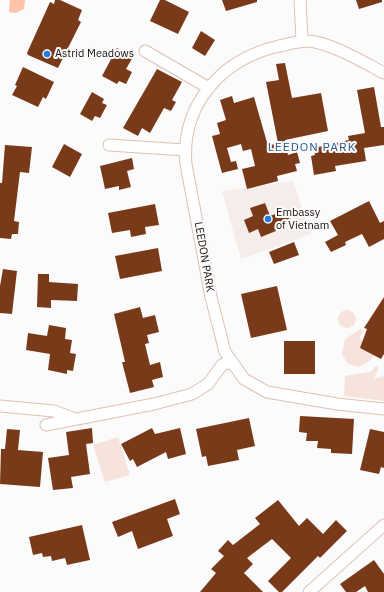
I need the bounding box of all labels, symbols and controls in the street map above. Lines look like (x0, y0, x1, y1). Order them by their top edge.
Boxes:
place label: Astrid Meadows (55, 47, 134, 61)
marker: Astrid Meadows (42, 49, 52, 59)
district label: LEEDON PARK (268, 141, 356, 155)
place label: Embassy of Vietnam (276, 206, 329, 232)
marker: Embassy of Vietnam (263, 214, 273, 224)
street label: LEEDON PARK (191, 221, 217, 293)

